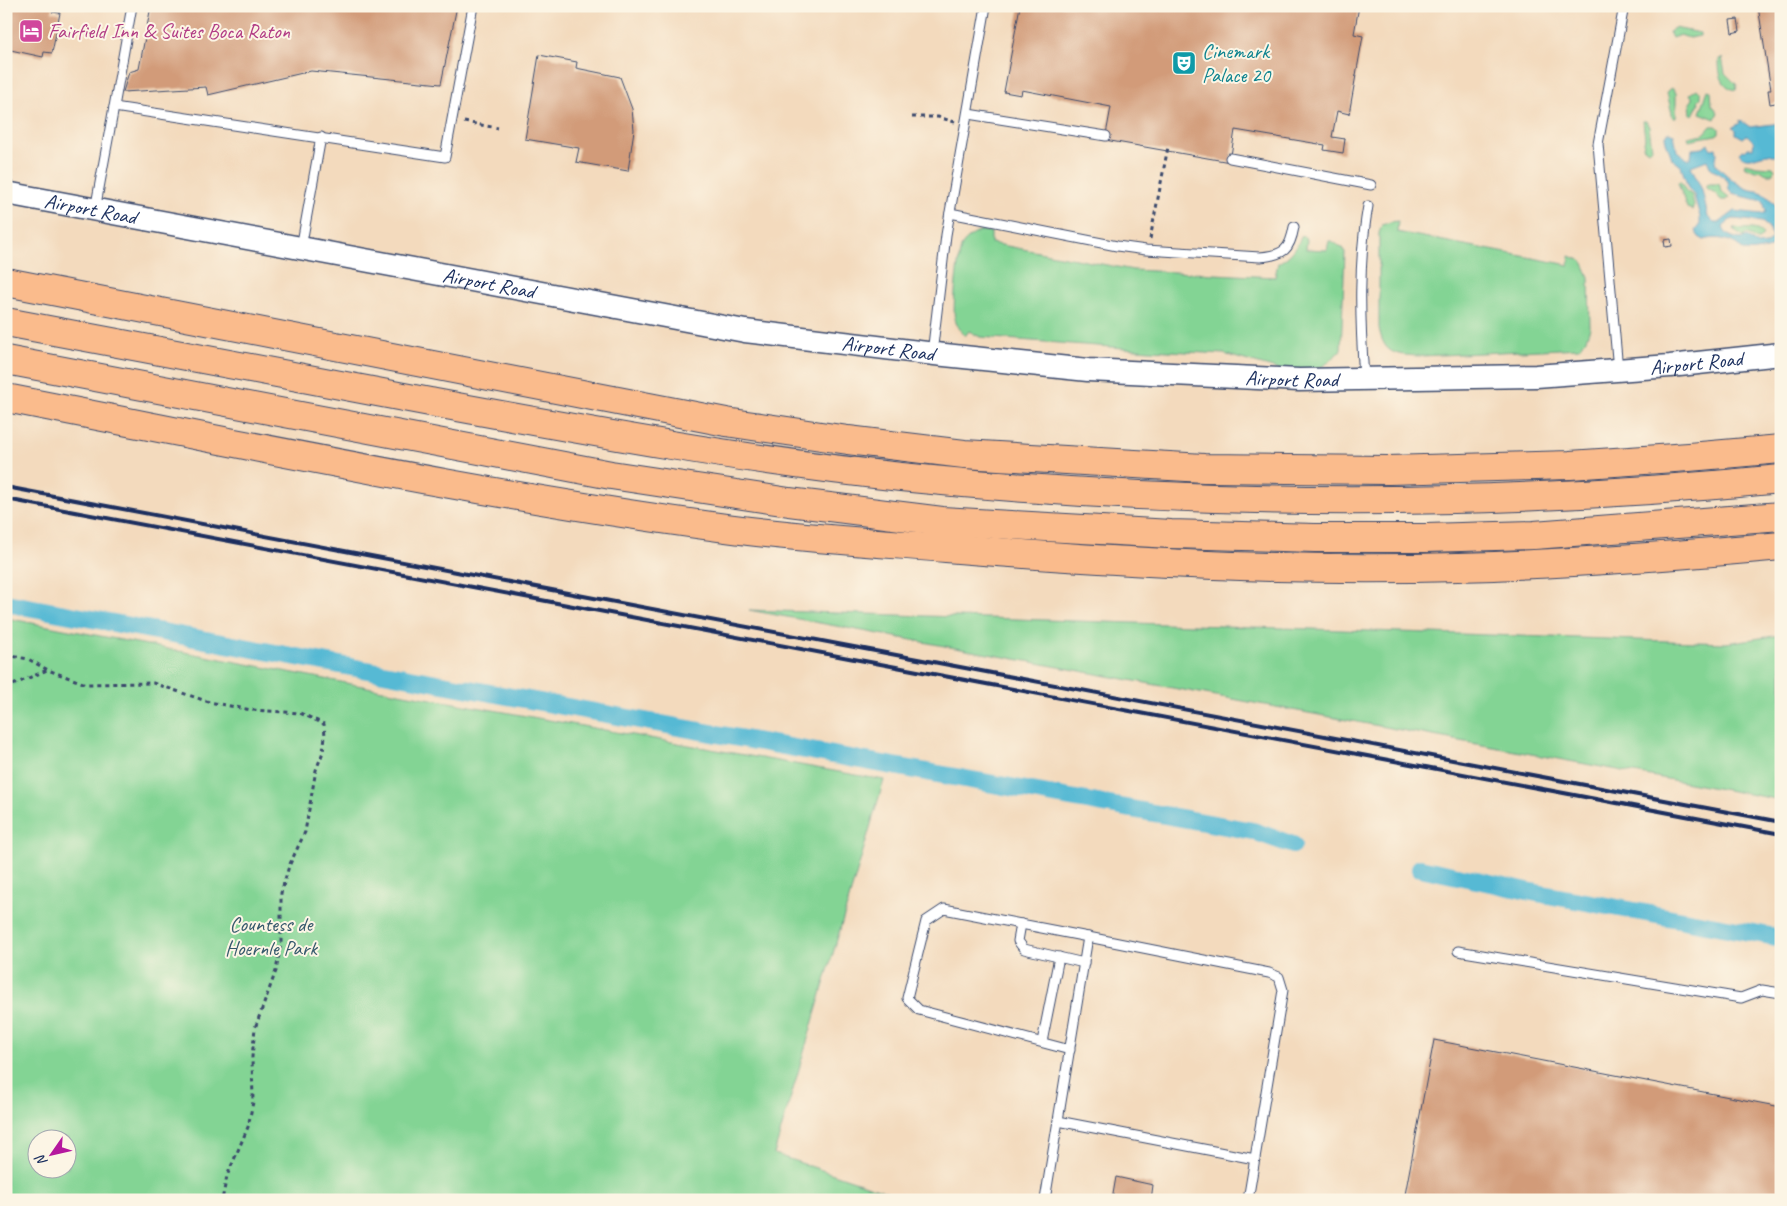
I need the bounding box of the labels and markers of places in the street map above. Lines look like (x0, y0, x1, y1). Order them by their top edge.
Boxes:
hotel icon: Fairfield Inn & Suites Boca Raton (18, 18, 44, 44)
place label: Fairfield Inn & Suites Boca Raton (48, 18, 291, 44)
place label: Cinemark Palace 20 (1202, 38, 1272, 88)
theatre icon: Cinemark Palace 20 (1171, 50, 1197, 76)

